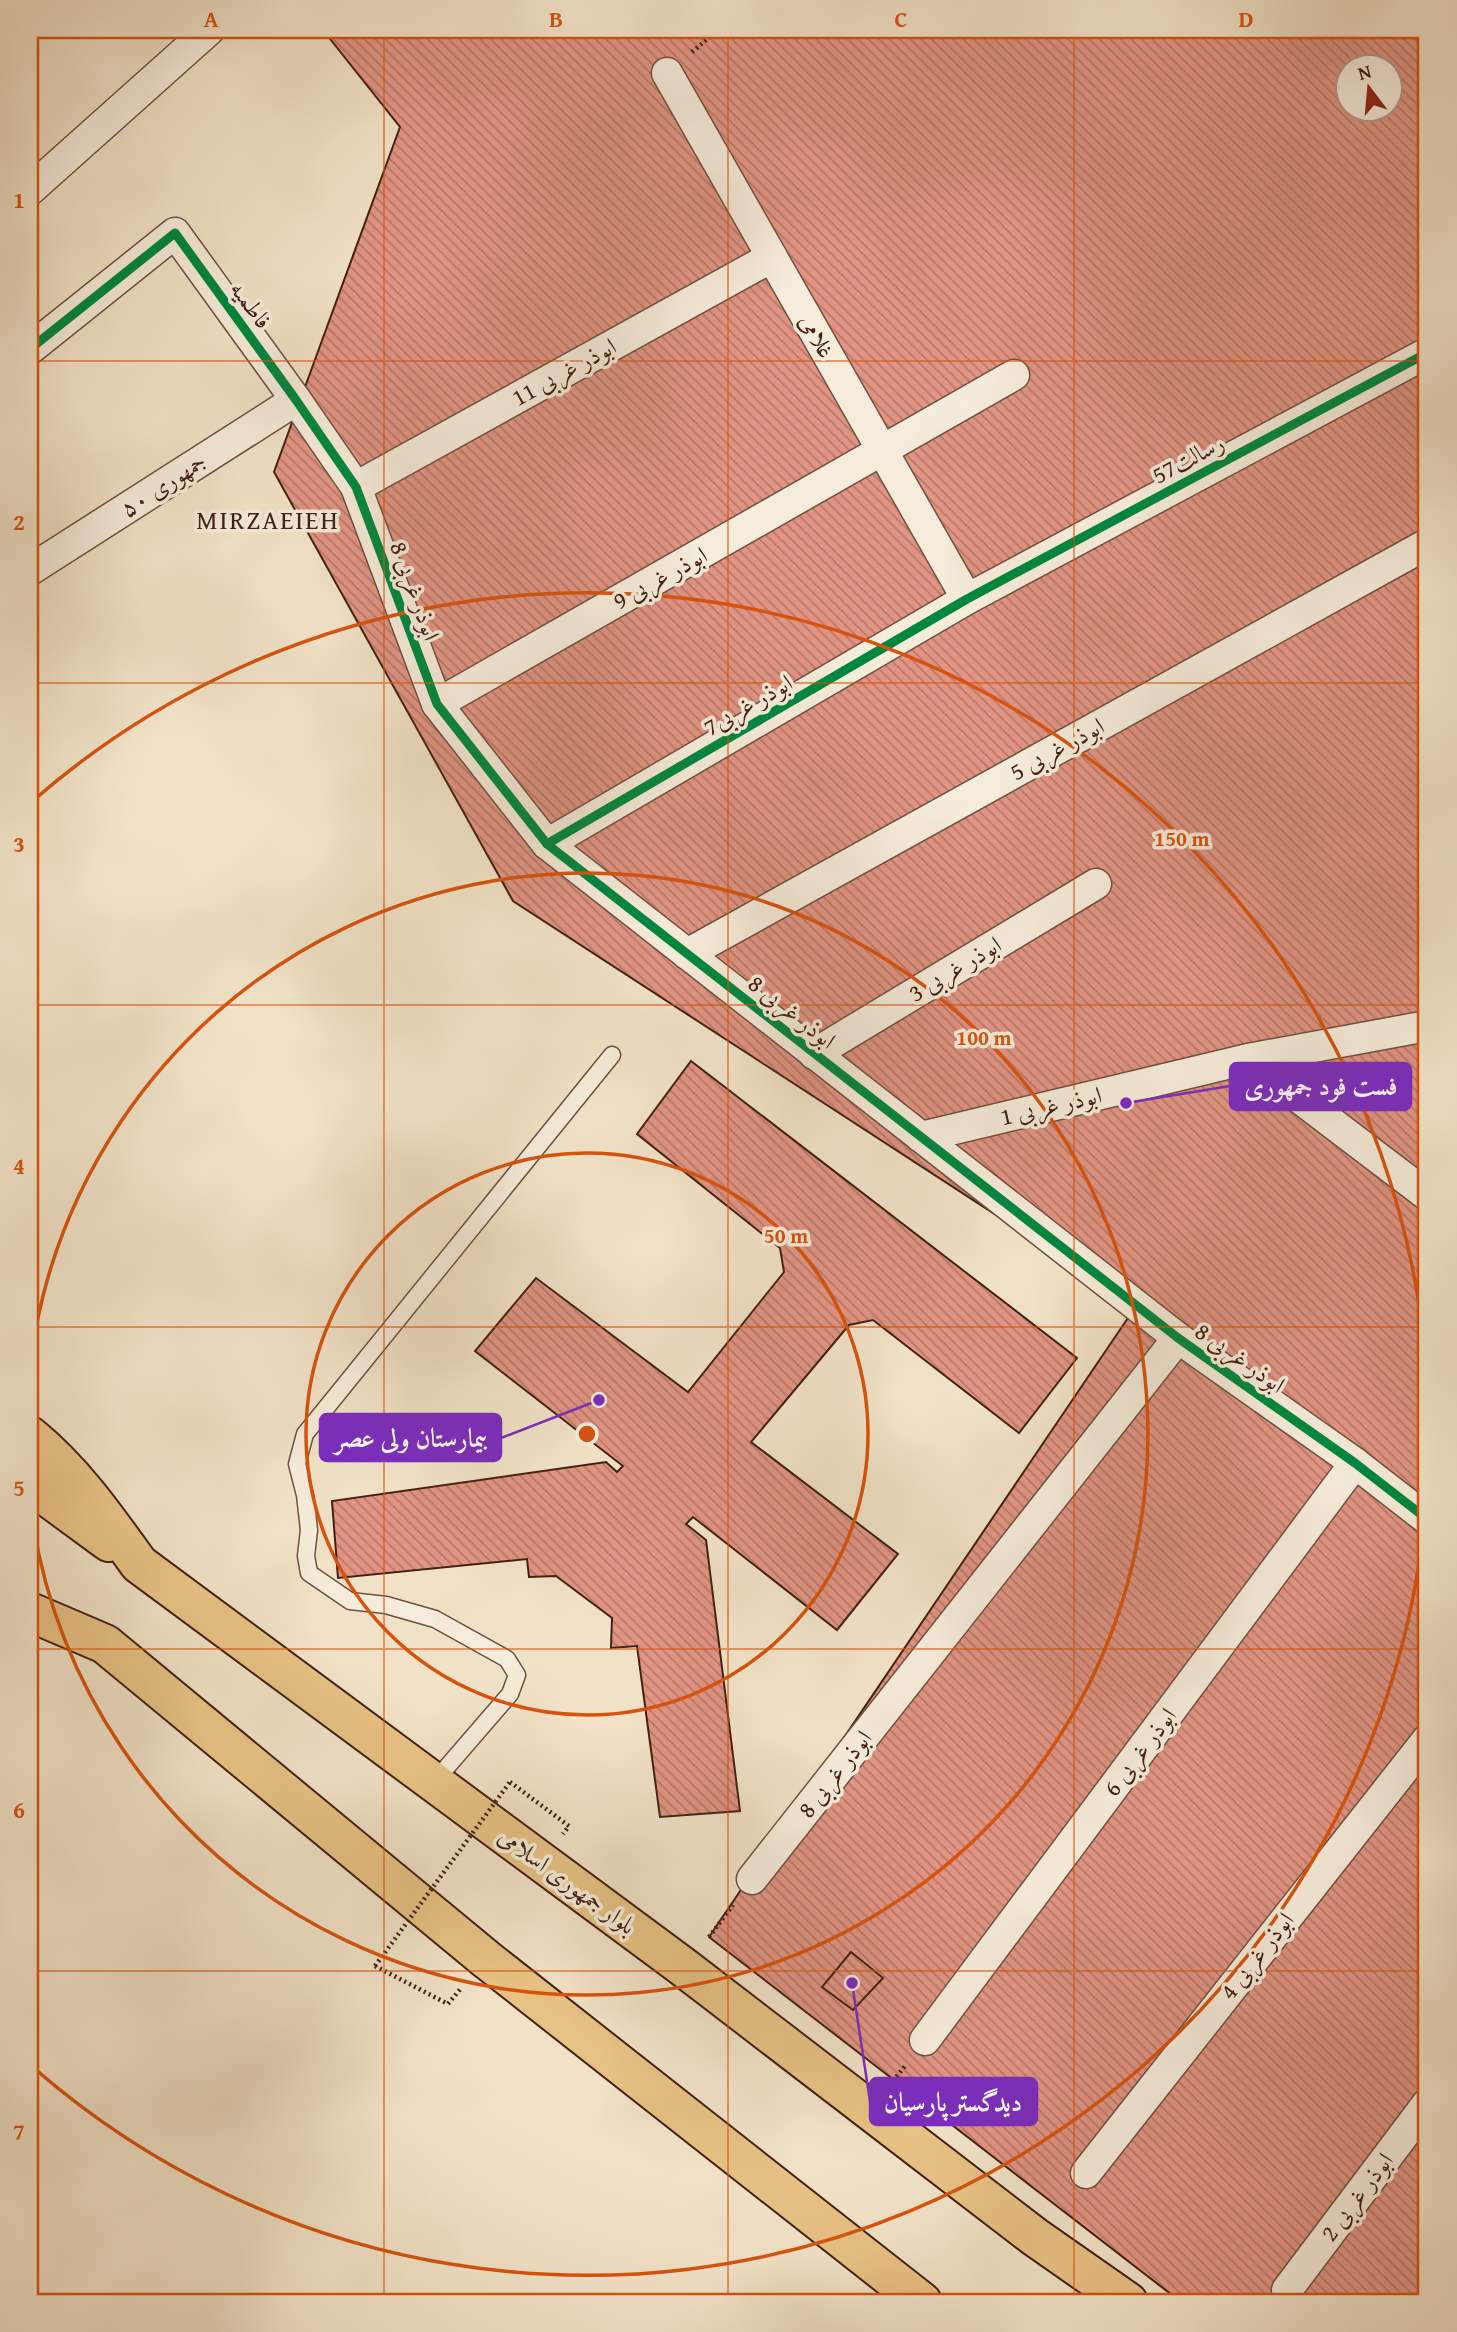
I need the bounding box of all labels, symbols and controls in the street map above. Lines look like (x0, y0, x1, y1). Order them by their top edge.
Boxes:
text: A (204, 2, 219, 35)
text: B (549, 2, 563, 35)
text: C (894, 2, 908, 35)
text: D (1239, 2, 1254, 35)
north arrow (1334, 52, 1404, 122)
text: N (1354, 56, 1375, 87)
text: 1 (13, 183, 25, 216)
street label: فاطمیه (222, 273, 281, 336)
street label: غلامی (791, 307, 844, 365)
street label: ابوذر غربی 11 (505, 328, 622, 415)
street label: رسالت57 (1145, 425, 1230, 492)
street label: جمهوری ۵۰ (113, 444, 213, 526)
district label: MIRZAEIEH (196, 500, 340, 539)
text: 2 (13, 505, 25, 538)
street label: ابوذر غربی 8 (381, 536, 450, 645)
street label: ابوذر غربی 9 (606, 537, 713, 618)
street label: ابوذر غربی7 (697, 665, 799, 744)
street label: ابوذر غربی 5 (1003, 708, 1110, 789)
text: 150 m (1154, 823, 1210, 854)
text: 3 (13, 827, 25, 860)
street label: ابوذر غربی 3 (902, 927, 1008, 1010)
street label: ابوذر غربی 8 (741, 966, 844, 1057)
text: 100 m (956, 1022, 1012, 1053)
callout: فست فود جمهوری (1230, 1063, 1411, 1110)
text: فست فود جمهوری (1244, 1066, 1398, 1105)
street label: ابوذر غربی 1 (997, 1077, 1105, 1134)
text: 4 (13, 1149, 25, 1182)
text: 50 m (764, 1220, 808, 1251)
street label: ابوذر غربی 8 (1188, 1314, 1293, 1401)
callout: بیمارستان ولی عصر (320, 1414, 501, 1461)
text: بیمارستان ولی عصر (332, 1418, 488, 1457)
centre of rings (575, 1422, 599, 1446)
text: 5 (13, 1471, 25, 1504)
street label: ابوذر غربی 6 (1095, 1700, 1185, 1803)
street label: ابوذر غربی 8 (789, 1722, 880, 1825)
text: 6 (13, 1793, 25, 1826)
street label: بلوار جمهوری اسلامی (491, 1819, 643, 1943)
street label: ابوذر غربی 4 (1211, 1904, 1302, 2007)
callout: دیدگستر پارسیان (870, 2078, 1037, 2125)
text: دیدگستر پارسیان (884, 2082, 1022, 2121)
text: 7 (13, 2115, 25, 2148)
street label: ابوذر غربی 2 (1312, 2145, 1402, 2248)

